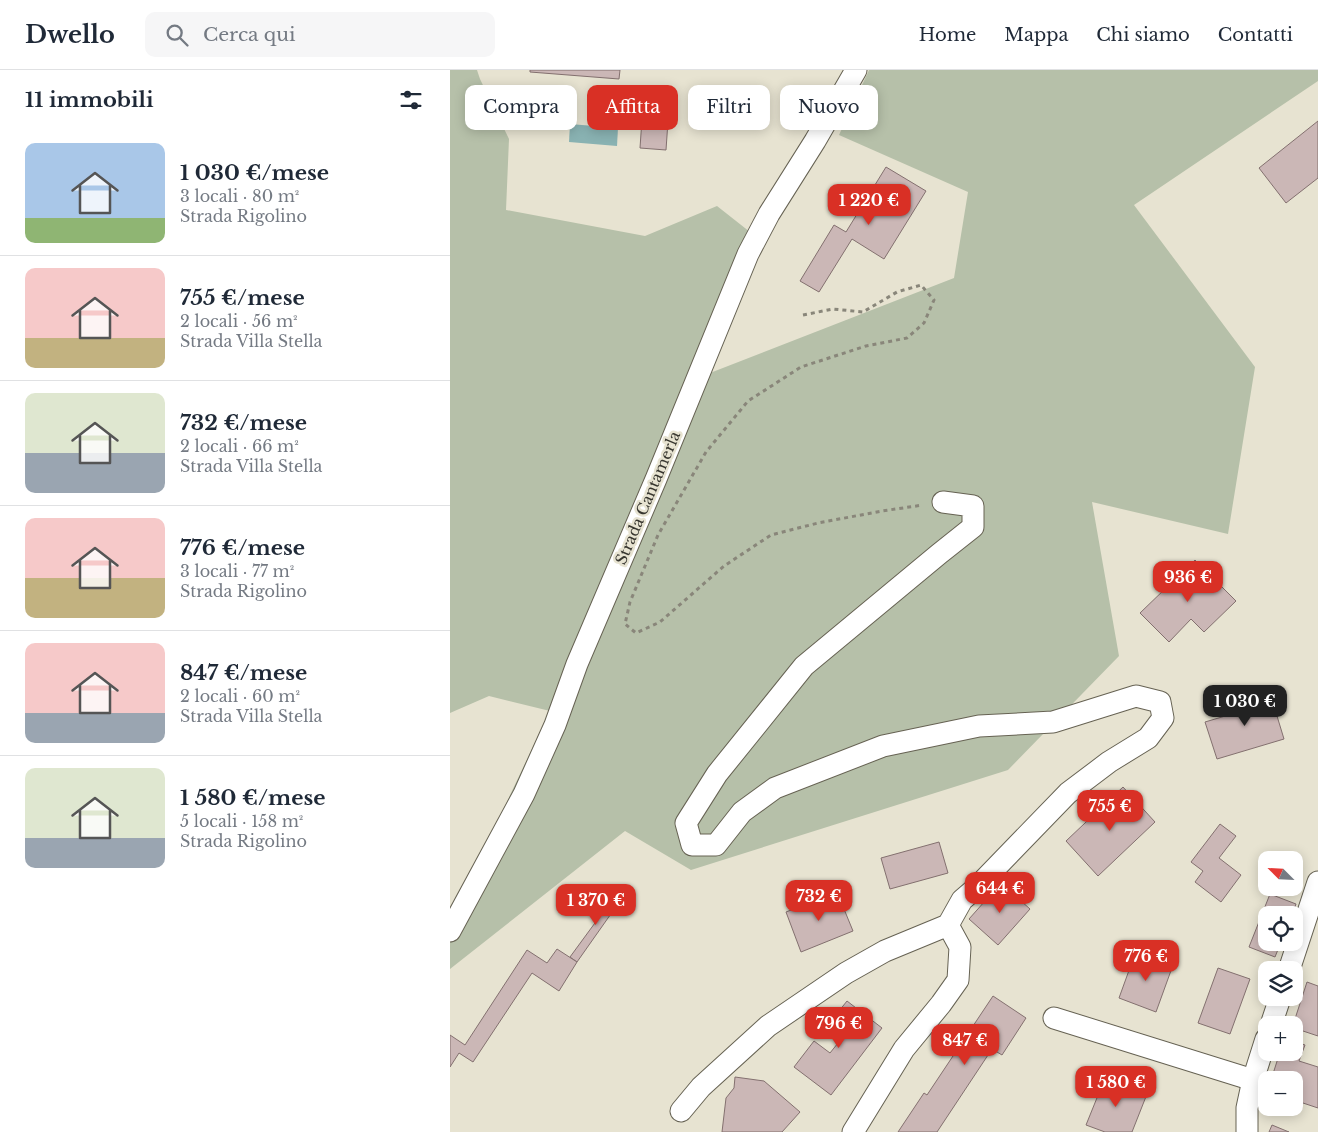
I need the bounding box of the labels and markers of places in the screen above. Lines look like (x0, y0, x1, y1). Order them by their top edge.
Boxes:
pin: 1 220 € (823, 184, 915, 226)
pin: 936 € (1153, 560, 1223, 603)
pin: 1 030 € (1199, 684, 1291, 727)
pin: 755 € (1075, 790, 1145, 832)
pin: 644 € (965, 872, 1035, 914)
pin: 732 € (784, 880, 854, 922)
pin: 1 370 € (550, 884, 642, 926)
pin: 776 € (1111, 940, 1181, 982)
pin: 796 € (804, 1006, 874, 1049)
pin: 847 € (930, 1024, 1000, 1066)
pin: 1 580 € (1070, 1066, 1162, 1108)

